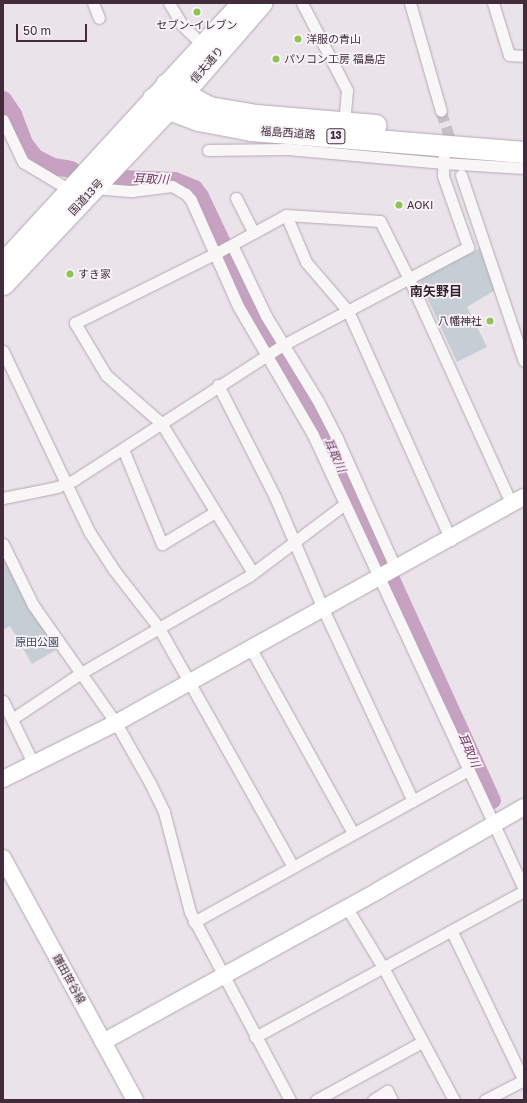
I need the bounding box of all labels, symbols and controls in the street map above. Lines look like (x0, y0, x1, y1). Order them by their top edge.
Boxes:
marker: セブン-イレブン (192, 7, 202, 17)
scale bar (18, 16, 89, 42)
place label: セブン-イレブン (156, 18, 238, 32)
text: 50 m (23, 23, 51, 38)
place label: 洋服の青山 (306, 32, 361, 46)
marker: 洋服の青山 (293, 34, 303, 44)
street label: 信夫通り (188, 44, 226, 86)
place label: パソコン工房 福島店 (284, 52, 386, 66)
marker: パソコン工房 福島店 (271, 54, 281, 64)
street label: 福島西道路 (260, 124, 316, 142)
road number: 13 (326, 128, 346, 144)
water label: 耳取川 (133, 171, 169, 187)
street label: 国道13号 (66, 176, 106, 218)
place label: AOKI (407, 198, 433, 212)
marker: AOKI (394, 200, 404, 210)
place label: すき家 (78, 267, 111, 281)
marker: すき家 (65, 269, 75, 279)
district label: 南矢野目 (410, 283, 462, 299)
place label: 八幡神社 (438, 314, 482, 328)
marker: 八幡神社 (485, 316, 495, 326)
water label: 耳取川 (321, 436, 349, 474)
park label: 原田公園 (15, 635, 59, 649)
water label: 耳取川 (455, 731, 483, 769)
street label: 鎌田笹谷線 (50, 952, 88, 1006)

